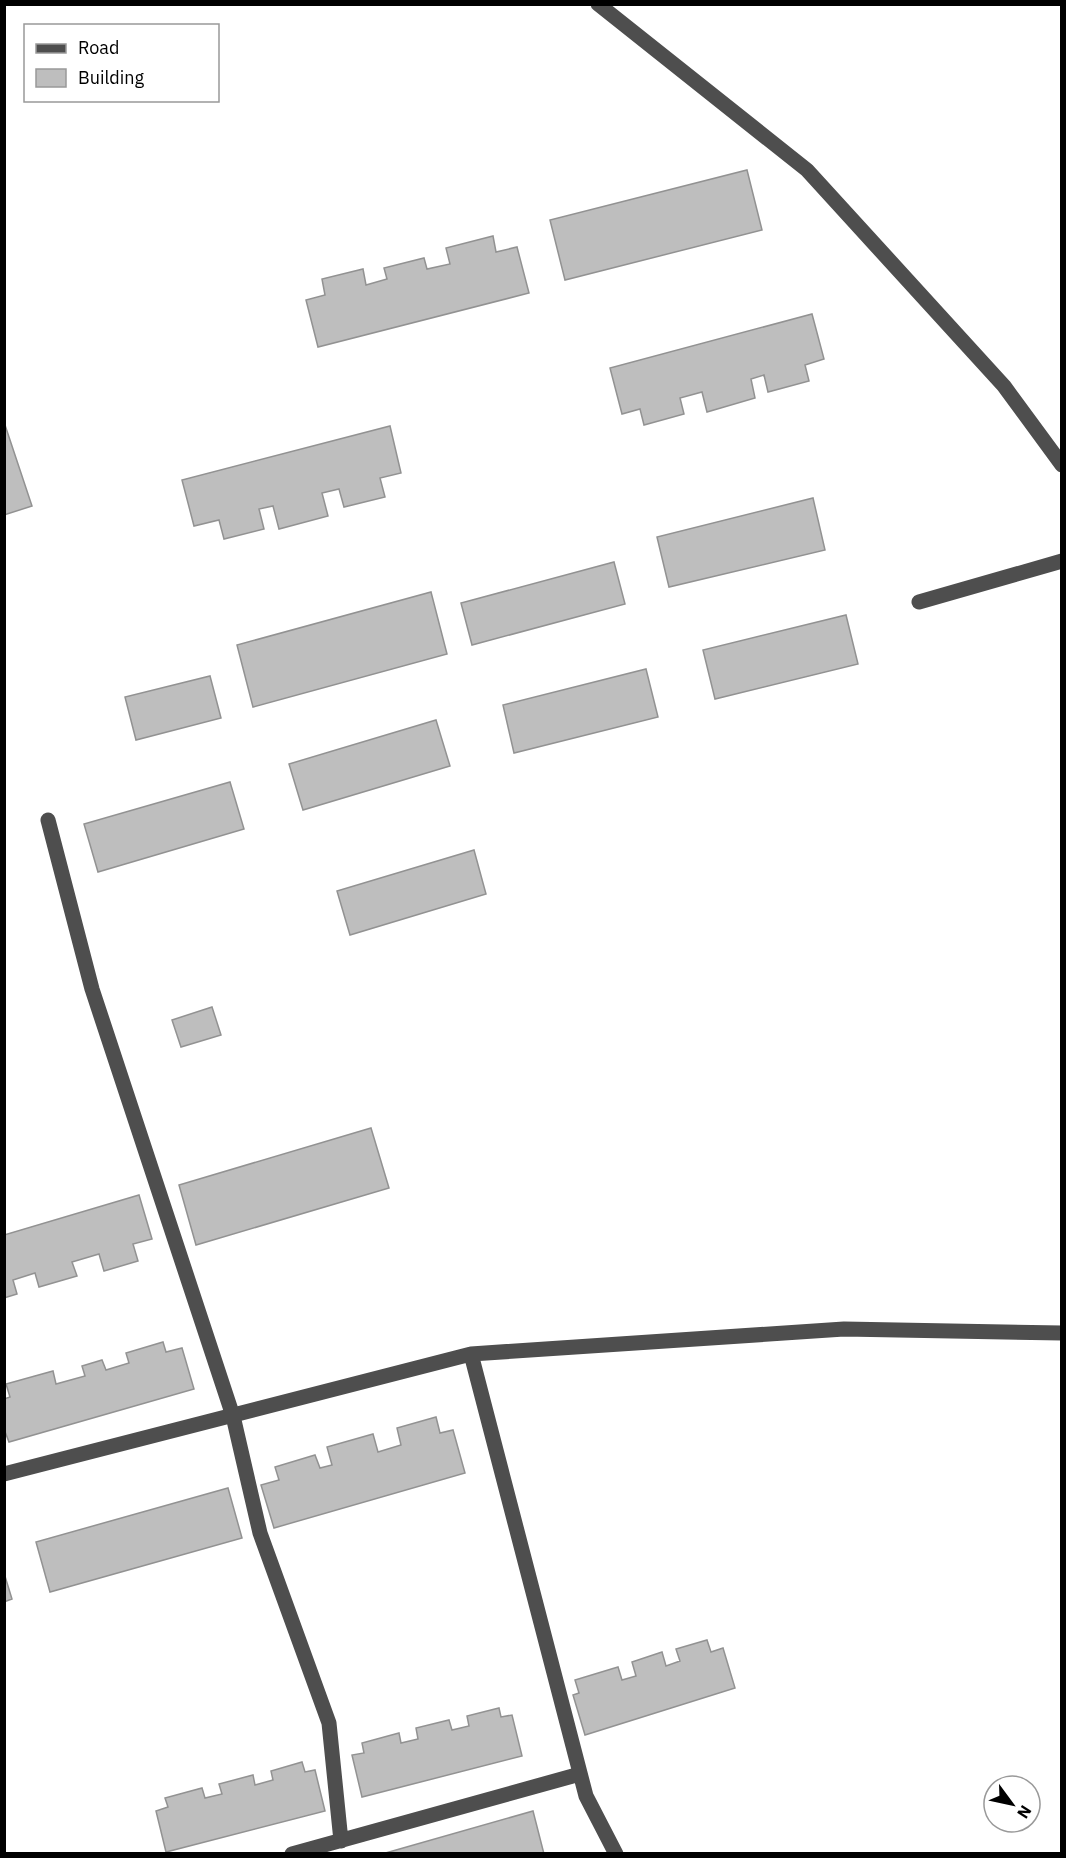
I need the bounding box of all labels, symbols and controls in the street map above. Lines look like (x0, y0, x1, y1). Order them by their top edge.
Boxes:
legend (24, 24, 219, 102)
text: Road (78, 36, 119, 59)
text: Building (78, 66, 145, 89)
north arrow (982, 1774, 1042, 1834)
text: N (1013, 1802, 1036, 1822)

